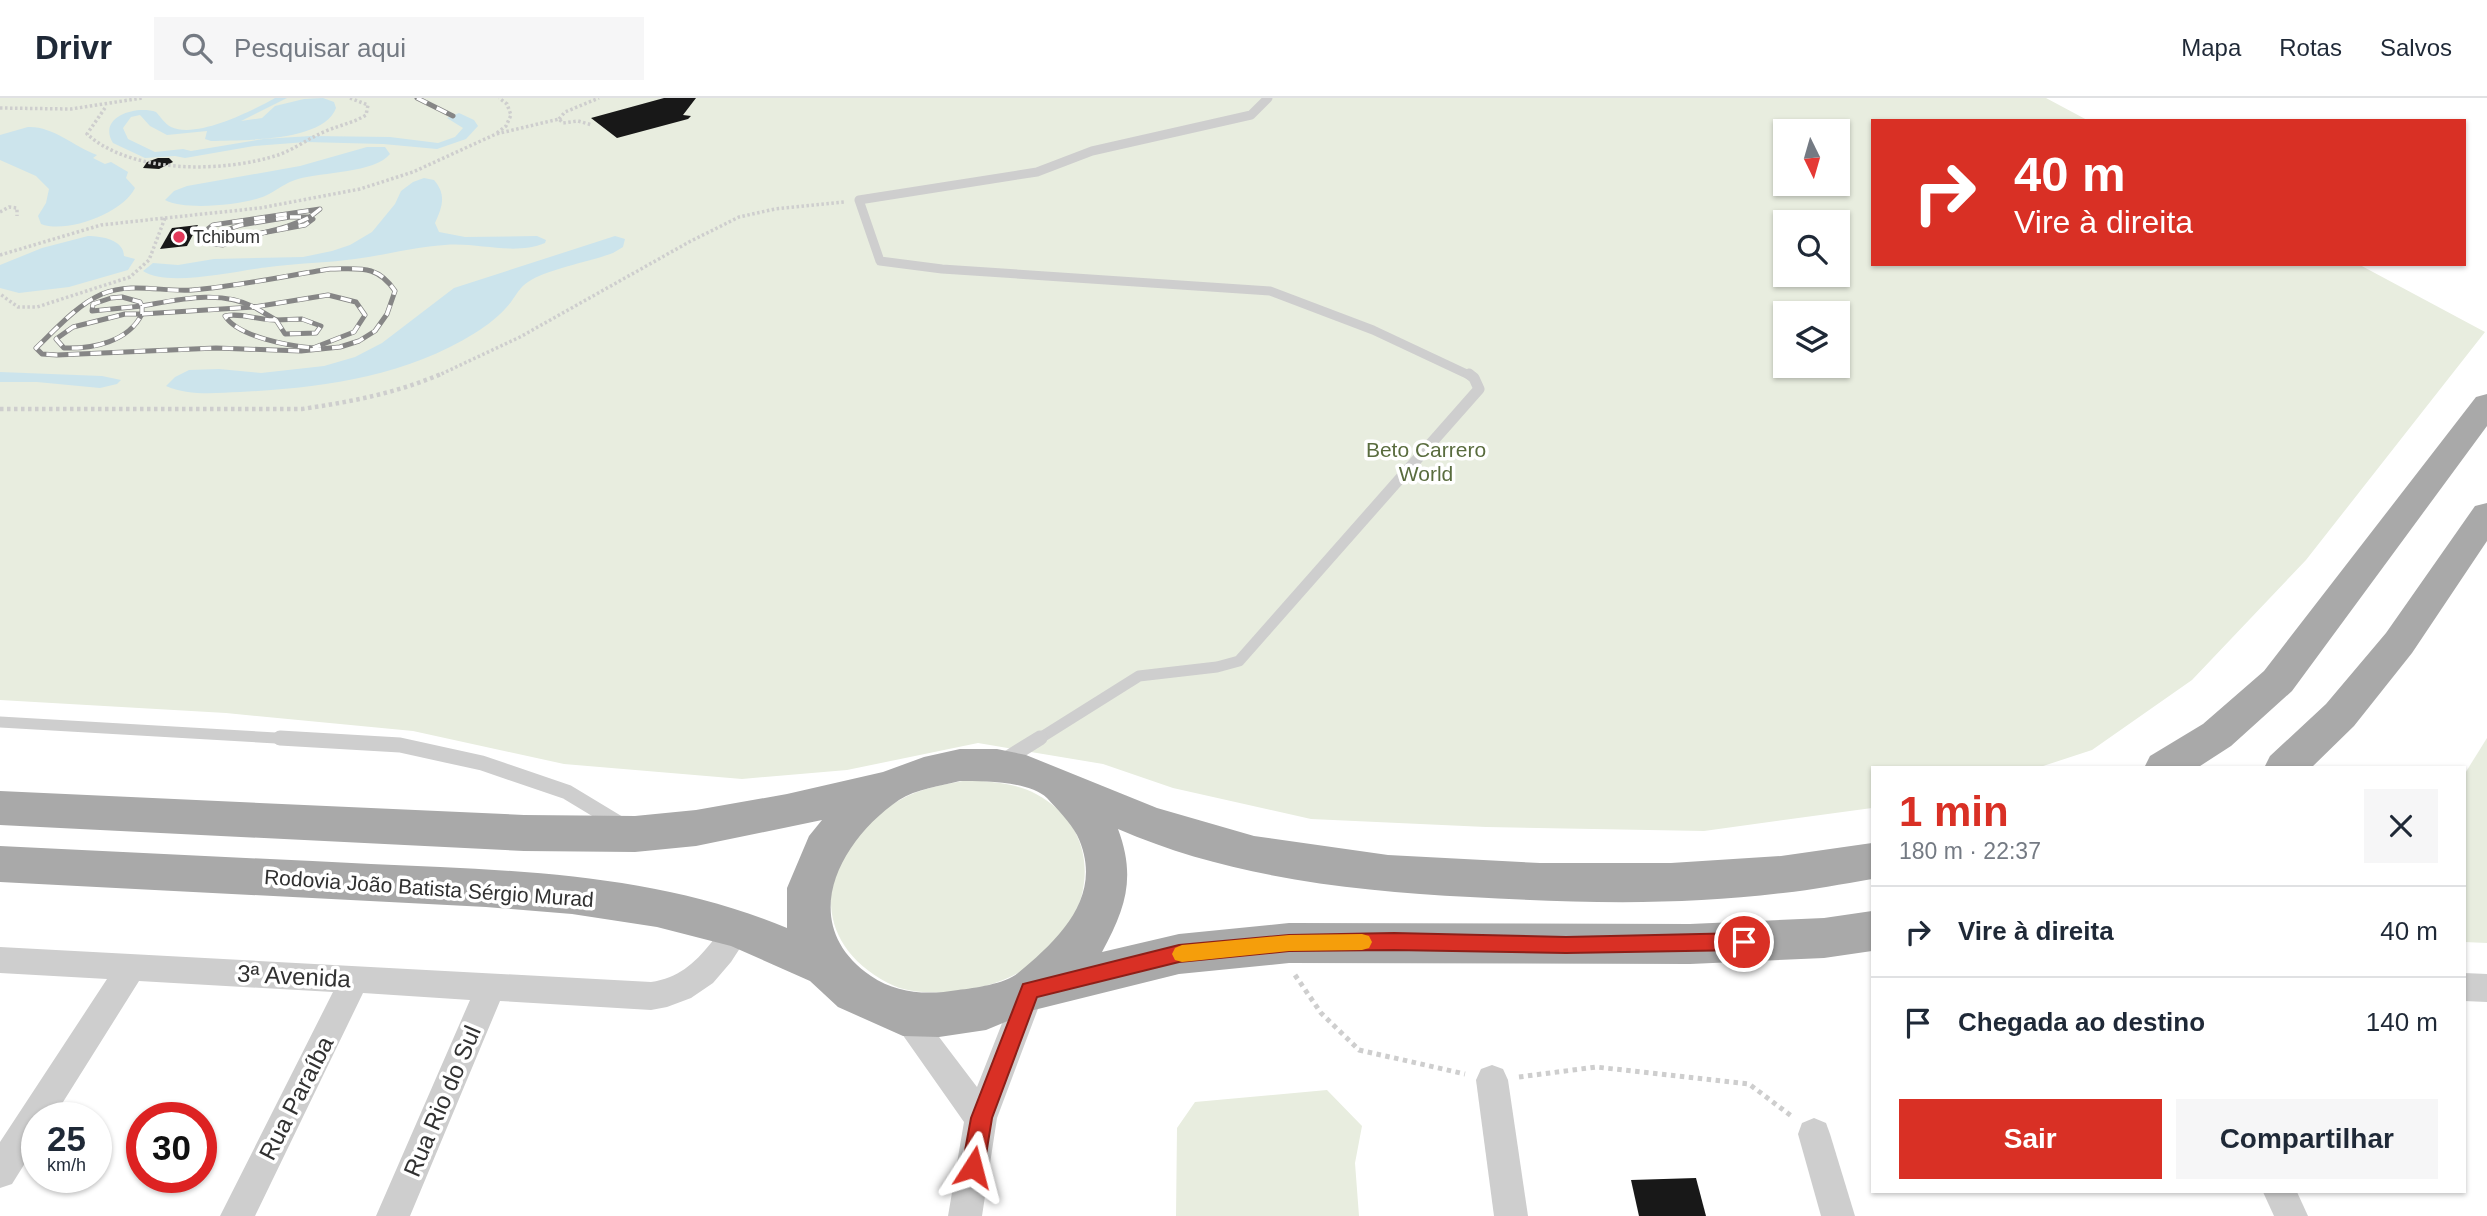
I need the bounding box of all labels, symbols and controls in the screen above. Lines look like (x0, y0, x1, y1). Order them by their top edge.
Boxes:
search box (154, 17, 644, 80)
text: Drivr (35, 29, 112, 66)
icon: search (178, 29, 216, 67)
text: Pesquisar aqui (234, 33, 406, 63)
text: Mapa (2181, 34, 2241, 61)
text: Rotas (2279, 34, 2342, 61)
text: Salvos (2380, 34, 2452, 61)
north arrow (1773, 119, 1850, 196)
map controls (1773, 119, 1850, 378)
icon: right (1899, 147, 1990, 238)
text: 40 m (2014, 147, 2126, 201)
text: Vire à direita (2014, 204, 2193, 240)
button: search (1773, 210, 1850, 287)
place label: Tchibum (193, 227, 260, 247)
marker: Tchibum (171, 229, 187, 245)
button: layers (1773, 301, 1850, 378)
park label: Beto Carrero World (1366, 438, 1486, 485)
text: 1 min (1899, 788, 2009, 835)
button: close (2364, 789, 2438, 863)
text: 180 m · 22:37 (1899, 838, 2041, 864)
street label: Rodovia João Batista Sérgio Murad (263, 865, 595, 911)
pin (1714, 912, 1774, 972)
icon: right (1899, 913, 1937, 951)
text: Vire à direita (1958, 916, 2114, 946)
text: 40 m (2380, 916, 2438, 946)
icon: arrive (1725, 923, 1763, 961)
street label: 3ª Avenida (236, 960, 352, 992)
icon: arrive (1899, 1004, 1937, 1042)
text: Chegada ao destino (1958, 1007, 2205, 1037)
text: 140 m (2366, 1007, 2438, 1037)
street label: Rua Rio do Sul (398, 1021, 486, 1181)
street label: Rua Paraíba (253, 1031, 339, 1164)
button: Sair (1899, 1099, 2162, 1179)
button: Compartilhar (2176, 1099, 2438, 1179)
speed limit sign: 30 (126, 1102, 217, 1193)
text: 25 (47, 1119, 86, 1158)
position arrow (936, 1130, 1010, 1204)
text: km/h (47, 1155, 86, 1175)

